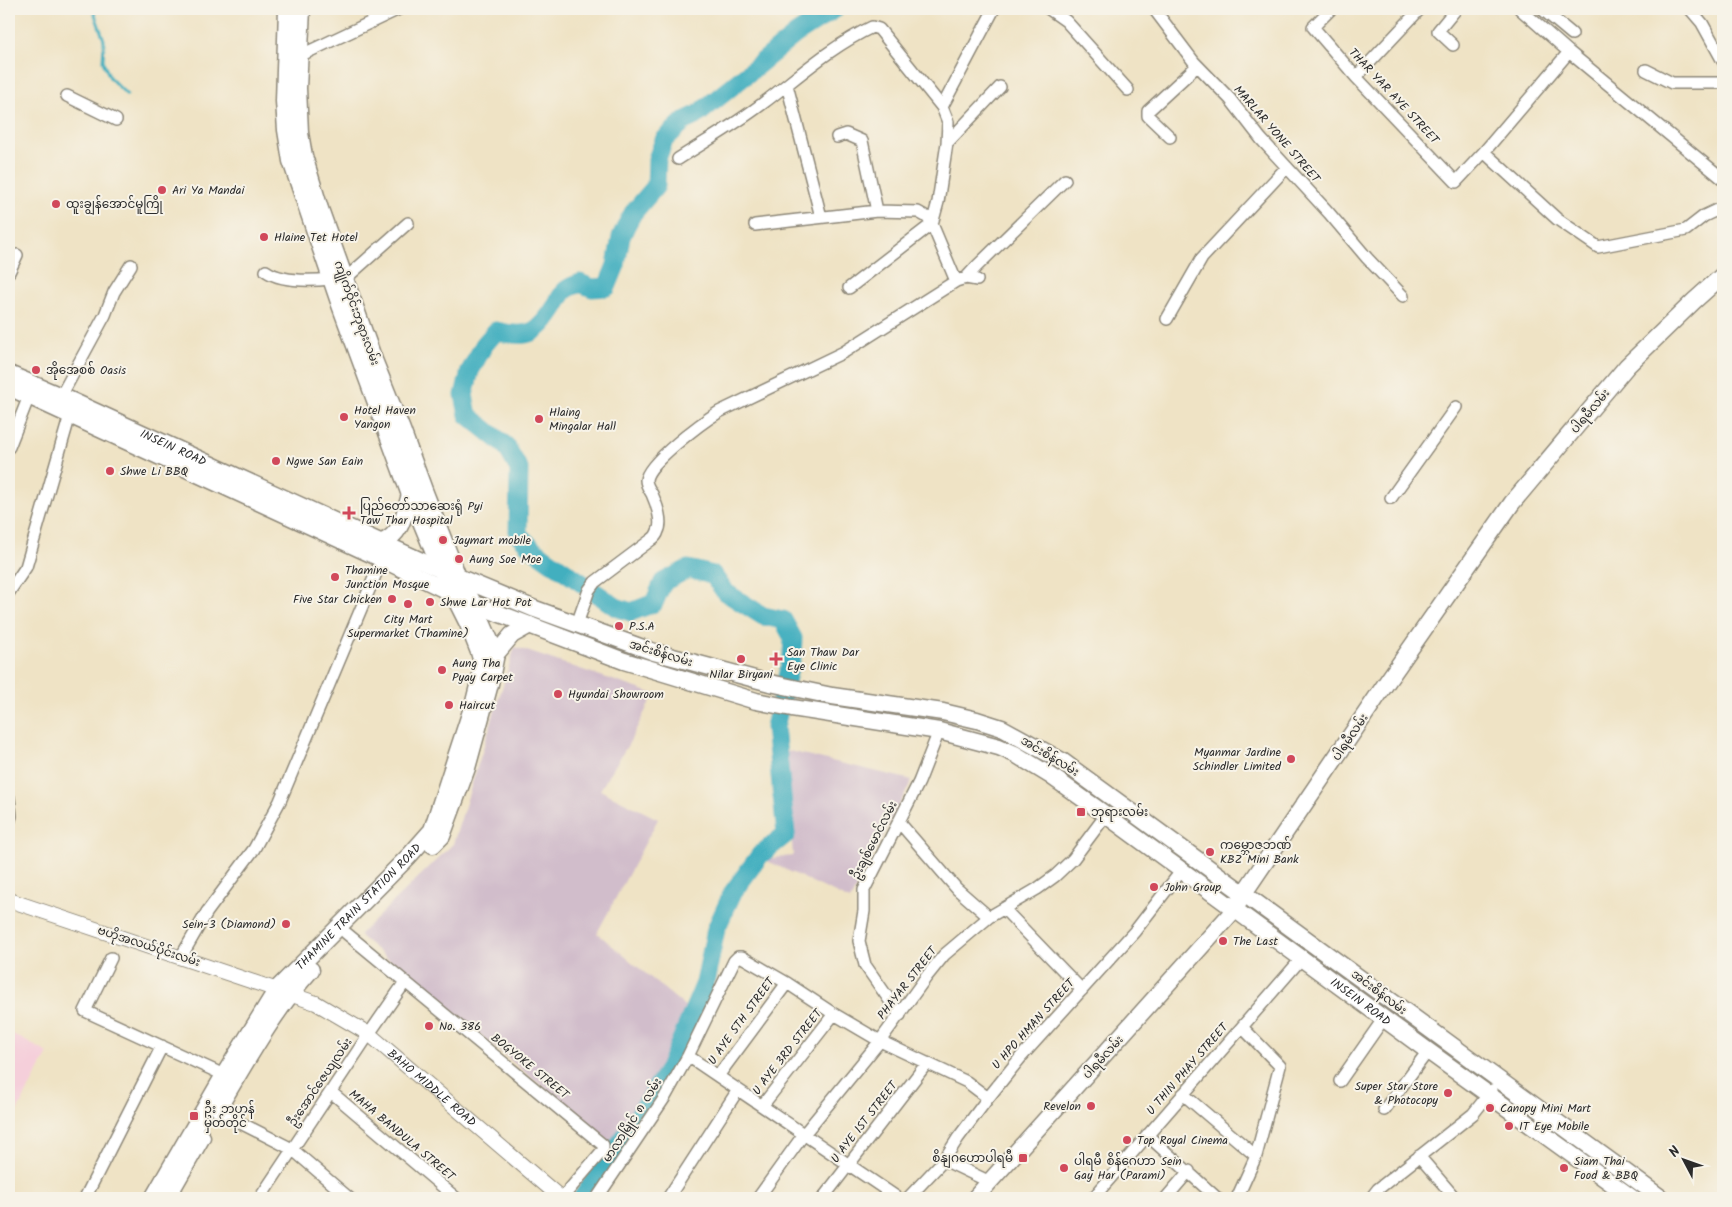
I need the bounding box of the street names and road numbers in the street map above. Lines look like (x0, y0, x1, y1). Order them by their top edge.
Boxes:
street label: THAR YAR AYE STREET (1344, 44, 1445, 150)
street label: MARLAR YONE STREET (1229, 81, 1325, 189)
street label: ကျိုက်ဝိုင်းဘုရားလမ်း (329, 258, 384, 368)
street label: ပါရမီလမ်း (1566, 385, 1615, 438)
street label: INSEIN ROAD (137, 424, 210, 471)
street label: အင်းစိန်လမ်း (627, 635, 695, 672)
street label: ပါရမီလမ်း (1328, 710, 1373, 765)
street label: အင်းစိန်လမ်း (1017, 731, 1083, 781)
street label: ဦးချစ်မောင်လမ်း (846, 798, 902, 883)
street label: THAMINE TRAIN STATION ROAD (292, 839, 426, 975)
street label: ဗဟိုအလယ်ပိုင်းလမ်း (95, 921, 203, 972)
street label: PHAYAR STREET (873, 941, 943, 1024)
street label: အင်းစိန်လမ်း (1347, 965, 1411, 1020)
street label: U AYE 5TH STREET (703, 972, 781, 1069)
street label: U HPO HMAN STREET (987, 973, 1081, 1074)
street label: INSEIN ROAD (1326, 973, 1395, 1031)
street label: U AYE 3RD STREET (748, 1004, 828, 1099)
street label: U THIN PHAY STREET (1142, 1018, 1234, 1120)
street label: BOGYOKE STREET (486, 1029, 574, 1105)
street label: ပါရမီလမ်း (1078, 1031, 1128, 1084)
street label: ဦးအောင်ဇေယျလမ်း (284, 1034, 357, 1131)
street label: BAHO MIDDLE ROAD (383, 1045, 480, 1132)
street label: မာလာမြိုင် ၈ လမ်း (598, 1074, 667, 1166)
street label: U AYE 1ST STREET (826, 1076, 904, 1167)
street label: MAHA BANDULA STREET (344, 1085, 460, 1187)

